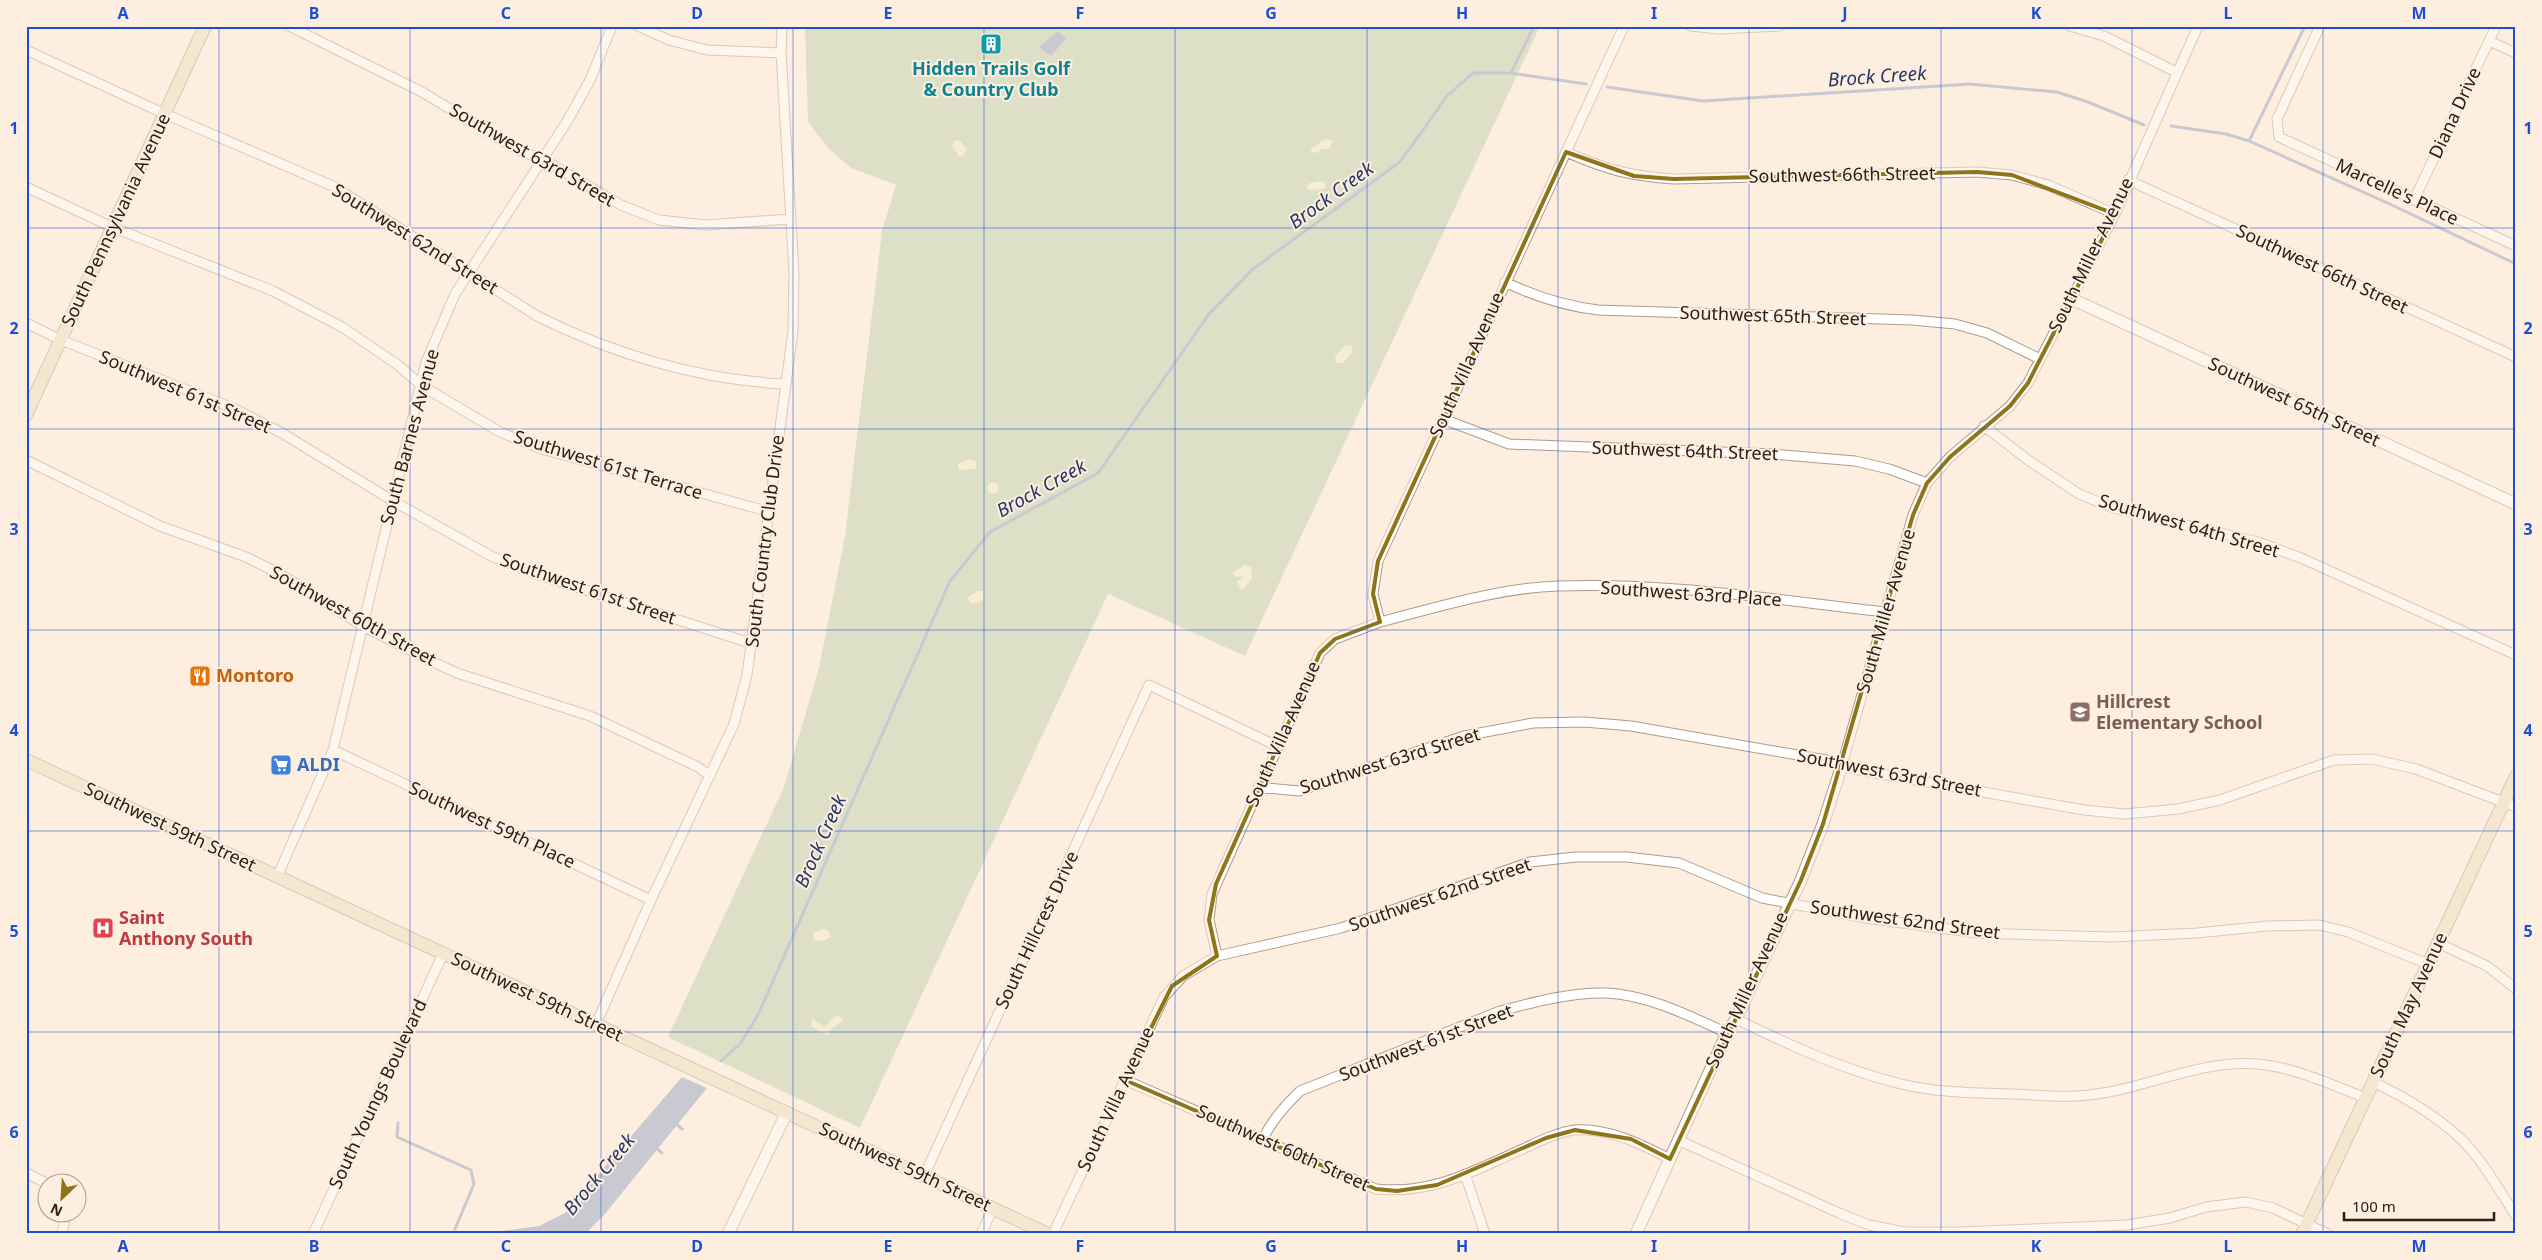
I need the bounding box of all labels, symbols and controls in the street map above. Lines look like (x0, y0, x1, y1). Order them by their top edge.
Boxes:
text: A (117, 2, 129, 24)
text: B (309, 2, 319, 24)
text: C (501, 2, 511, 24)
text: D (691, 2, 703, 24)
text: E (884, 2, 893, 24)
text: F (1076, 2, 1084, 24)
text: G (1265, 2, 1277, 24)
text: H (1456, 2, 1468, 24)
text: I (1651, 2, 1657, 24)
text: J (1840, 2, 1848, 24)
text: K (2031, 2, 2042, 24)
text: L (2224, 2, 2233, 24)
text: M (2411, 2, 2427, 24)
building icon: Hidden Trails Golf & Country Club (979, 32, 1003, 56)
place label: Hidden Trails Golf & Country Club (912, 56, 1071, 101)
water label: Brock Creek (1827, 60, 1928, 92)
street label: Diana Drive (2422, 63, 2486, 162)
street label: Southwest 63rd Street (445, 97, 620, 212)
street label: South Pennsylvania Avenue (55, 109, 175, 330)
text: 1 (9, 117, 19, 139)
text: 1 (2523, 117, 2533, 139)
street label: Marcelle's Place (2332, 152, 2463, 230)
water label: Brock Creek (1283, 155, 1379, 235)
street label: Southwest 66th Street (1748, 160, 1936, 188)
street label: South Miller Avenue (2042, 173, 2138, 336)
street label: Southwest 62nd Street (328, 177, 503, 299)
street label: Southwest 66th Street (2233, 218, 2413, 319)
street label: South Villa Avenue (1423, 288, 1509, 441)
street label: Southwest 65th Street (1679, 300, 1867, 330)
text: 2 (9, 317, 19, 339)
text: 2 (2523, 317, 2533, 339)
street label: Southwest 61st Street (96, 344, 275, 438)
street label: South Barnes Avenue (374, 346, 444, 527)
street label: Southwest 65th Street (2205, 351, 2385, 452)
street label: Southwest 61st Terrace (511, 424, 706, 504)
street label: South Country Club Drive (739, 433, 789, 649)
street label: Southwest 64th Street (1591, 435, 1779, 465)
water label: Brock Creek (991, 452, 1091, 523)
street label: Southwest 64th Street (2096, 488, 2283, 562)
text: 3 (9, 518, 19, 540)
text: 3 (2523, 518, 2533, 540)
street label: South Miller Avenue (1850, 526, 1920, 696)
street label: Southwest 61st Street (497, 547, 680, 630)
street label: Southwest 60th Street (266, 559, 441, 671)
street label: Southwest 63rd Place (1600, 575, 1782, 611)
street label: South Villa Avenue (1239, 657, 1325, 810)
place label: Montoro (216, 663, 294, 687)
restaurant icon: Montoro (188, 664, 212, 688)
place label: Hillcrest Elementary School (2096, 689, 2263, 734)
school or university icon: Hillcrest Elementary School (2068, 700, 2092, 724)
text: 4 (9, 719, 19, 741)
text: 4 (2523, 719, 2533, 741)
street label: Southwest 63rd Street (1297, 721, 1483, 799)
street label: Southwest 63rd Street (1795, 742, 1984, 802)
place label: ALDI (297, 752, 340, 776)
supermarket icon: ALDI (269, 753, 293, 777)
street label: Southwest 59th Place (405, 775, 579, 873)
street label: Southwest 59th Street (81, 776, 261, 877)
water label: Brock Creek (788, 790, 852, 891)
street label: South Hillcrest Drive (989, 847, 1083, 1012)
street label: Southwest 62nd Street (1345, 851, 1535, 937)
street label: Southwest 62nd Street (1809, 894, 2002, 944)
place label: Saint Anthony South (119, 905, 253, 950)
street label: South Miller Avenue (1699, 908, 1793, 1072)
hospital icon: Saint Anthony South (91, 916, 115, 940)
text: 5 (9, 920, 19, 942)
text: 5 (2523, 920, 2533, 942)
street label: South May Avenue (2364, 928, 2452, 1081)
street label: Southwest 59th Street (448, 946, 628, 1047)
street label: South Youngs Boulevard (323, 995, 432, 1192)
street label: Southwest 61st Street (1335, 998, 1516, 1086)
street label: South Villa Avenue (1071, 1022, 1159, 1175)
street label: Southwest 60th Street (1193, 1098, 1374, 1196)
street label: Southwest 59th Street (816, 1116, 996, 1217)
text: 6 (9, 1121, 19, 1143)
text: 6 (2523, 1121, 2533, 1143)
water label: Brock Creek (557, 1127, 641, 1220)
north arrow (38, 1172, 88, 1222)
scale bar (2344, 1190, 2494, 1222)
text: 100 m (2352, 1196, 2396, 1216)
text: N (47, 1199, 65, 1221)
text: A (117, 1235, 129, 1257)
text: B (309, 1235, 319, 1257)
text: C (501, 1235, 511, 1257)
text: D (691, 1235, 703, 1257)
text: E (884, 1235, 893, 1257)
text: F (1076, 1235, 1084, 1257)
text: G (1265, 1235, 1277, 1257)
text: H (1456, 1235, 1468, 1257)
text: I (1651, 1235, 1657, 1257)
text: J (1840, 1235, 1848, 1257)
text: K (2031, 1235, 2042, 1257)
text: L (2224, 1235, 2233, 1257)
text: M (2411, 1235, 2427, 1257)

